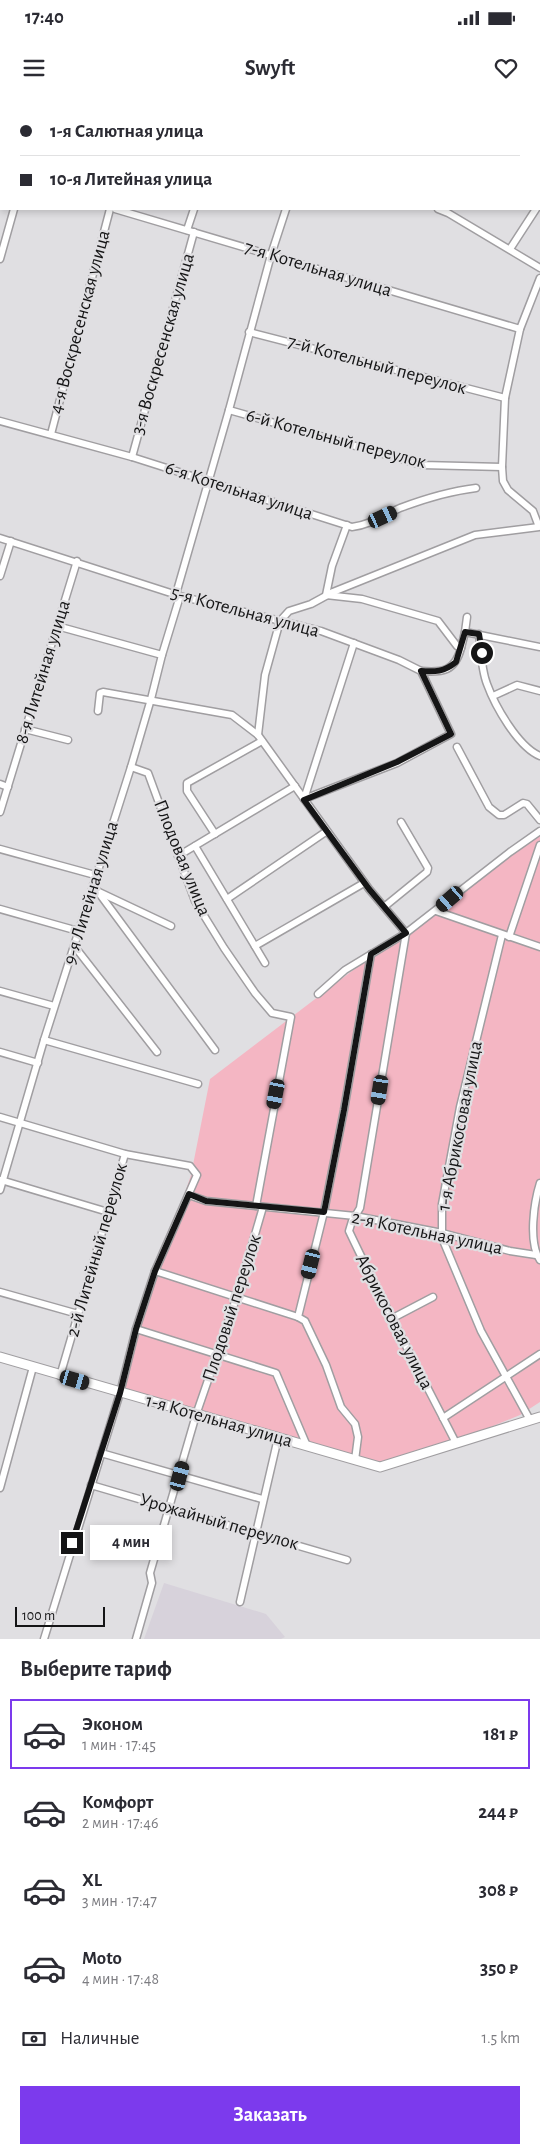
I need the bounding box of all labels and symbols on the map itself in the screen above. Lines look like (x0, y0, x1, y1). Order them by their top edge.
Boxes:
street label: 4-я Воскресенская улица (46, 228, 114, 416)
street label: 7-я Котельная улица (242, 238, 394, 301)
street label: 3-я Воскресенская улица (128, 251, 198, 437)
street label: 7-й Котельный переулок (285, 332, 469, 398)
street label: 6-й Котельный переулок (244, 406, 428, 472)
street label: 6-я Котельная улица (163, 458, 315, 524)
car (366, 504, 399, 530)
street label: 5-я Котельная улица (169, 583, 322, 641)
street label: 8-я Литейная улица (12, 598, 74, 746)
route start (471, 642, 493, 664)
street label: Плодовая улица (150, 797, 214, 919)
street label: 9-я Литейная улица (60, 819, 122, 967)
car (433, 883, 466, 915)
street label: 1-я Абрикосовая улица (434, 1039, 486, 1213)
car (370, 1074, 389, 1106)
car (265, 1078, 286, 1110)
street label: 2-й Литейный переулок (63, 1161, 131, 1339)
street label: 2-я Котельная улица (350, 1208, 504, 1258)
street label: Плодовый переулок (199, 1232, 265, 1384)
car (300, 1248, 321, 1280)
street label: Абрикосовая улица (352, 1251, 436, 1393)
car (58, 1369, 91, 1391)
street label: 1-я Котельная улица (143, 1391, 295, 1451)
car (168, 1460, 191, 1492)
street label: Урожайный переулок (137, 1490, 301, 1554)
callout: 4 мин (90, 1526, 172, 1560)
route end (61, 1532, 83, 1554)
scale bar (15, 1604, 105, 1627)

